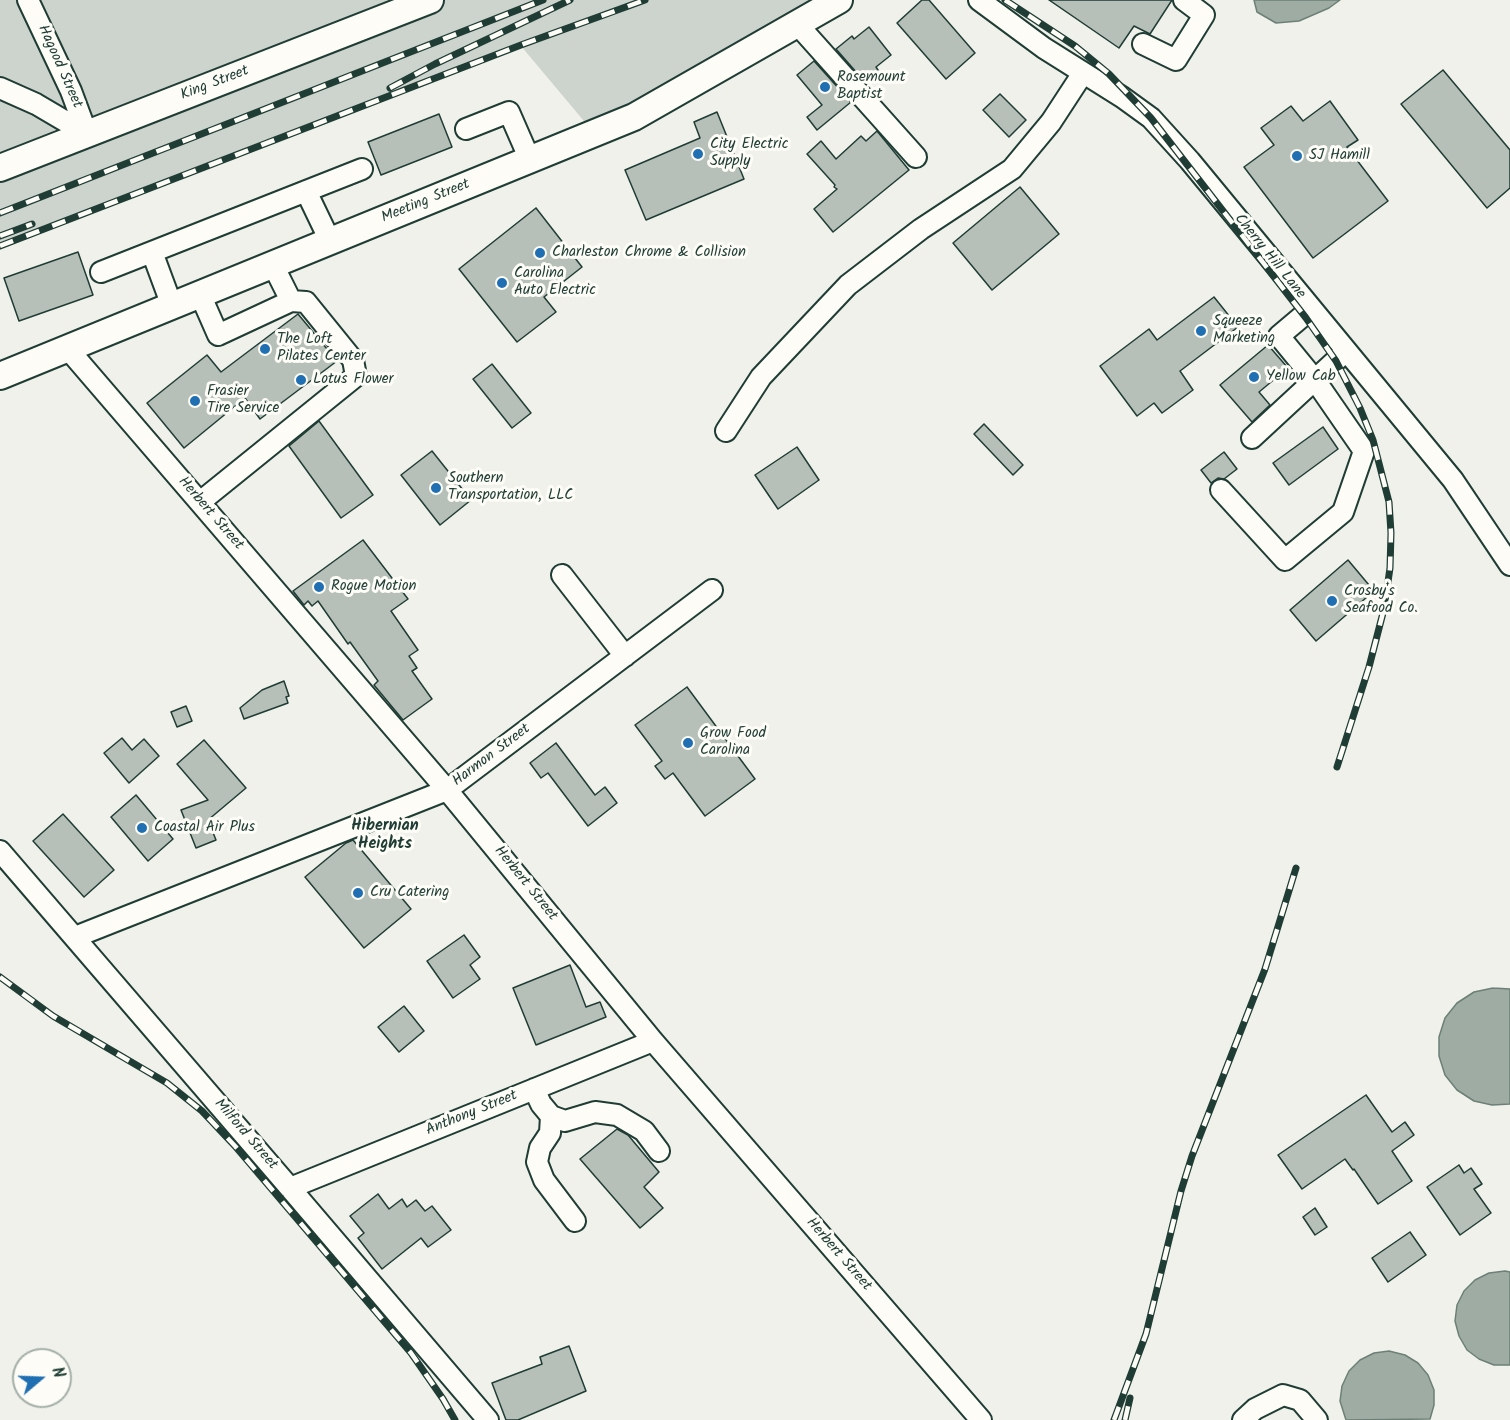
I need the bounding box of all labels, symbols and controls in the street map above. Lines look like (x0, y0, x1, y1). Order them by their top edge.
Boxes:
street label: Hagood Street (33, 23, 85, 111)
street label: King Street (178, 63, 252, 105)
place label: Rosemount Baptist (837, 69, 905, 104)
marker: Rosemount Baptist (818, 80, 832, 94)
place label: City Electric Supply (710, 136, 788, 171)
marker: City Electric Supply (691, 147, 705, 161)
place label: SJ Hamill (1309, 147, 1370, 165)
marker: SJ Hamill (1290, 149, 1304, 163)
street label: Meeting Street (379, 176, 473, 228)
street label: Cherry Hill Lane (1229, 211, 1309, 303)
place label: Charleston Chrome & Collision (552, 244, 746, 262)
marker: Charleston Chrome & Collision (533, 246, 547, 260)
place label: Carolina Auto Electric (514, 265, 596, 300)
marker: Carolina Auto Electric (495, 276, 509, 290)
place label: Squeeze Marketing (1213, 313, 1275, 348)
marker: Squeeze Marketing (1194, 324, 1208, 338)
place label: The Loft Pilates Center (277, 331, 366, 366)
marker: The Loft Pilates Center (258, 342, 272, 356)
place label: Yellow Cab (1266, 368, 1336, 386)
marker: Yellow Cab (1247, 370, 1261, 384)
place label: Lotus Flower (313, 371, 394, 389)
marker: Lotus Flower (294, 373, 308, 387)
place label: Frasier Tire Service (207, 383, 279, 418)
marker: Frasier Tire Service (188, 394, 202, 408)
place label: Southern Transportation, LLC (448, 470, 573, 505)
street label: Herbert Street (173, 474, 247, 554)
marker: Southern Transportation, LLC (429, 481, 443, 495)
place label: Rogue Motion (331, 578, 416, 596)
marker: Rogue Motion (312, 580, 326, 594)
place label: Crosby's Seafood Co. (1344, 583, 1418, 618)
marker: Crosby's Seafood Co. (1325, 594, 1339, 608)
street label: Harmon Street (450, 721, 534, 791)
place label: Grow Food Carolina (700, 725, 766, 760)
marker: Grow Food Carolina (681, 736, 695, 750)
district label: Hibernian Heights (351, 817, 419, 855)
place label: Coastal Air Plus (154, 819, 255, 837)
marker: Coastal Air Plus (135, 821, 149, 835)
street label: Herbert Street (489, 843, 561, 925)
place label: Cru Catering (370, 884, 449, 902)
marker: Cru Catering (351, 886, 365, 900)
street label: Anthony Street (424, 1088, 520, 1140)
street label: Milford Street (209, 1096, 281, 1174)
street label: Herbert Street (801, 1215, 875, 1295)
north arrow (12, 1348, 72, 1408)
text: N (44, 1364, 71, 1381)

